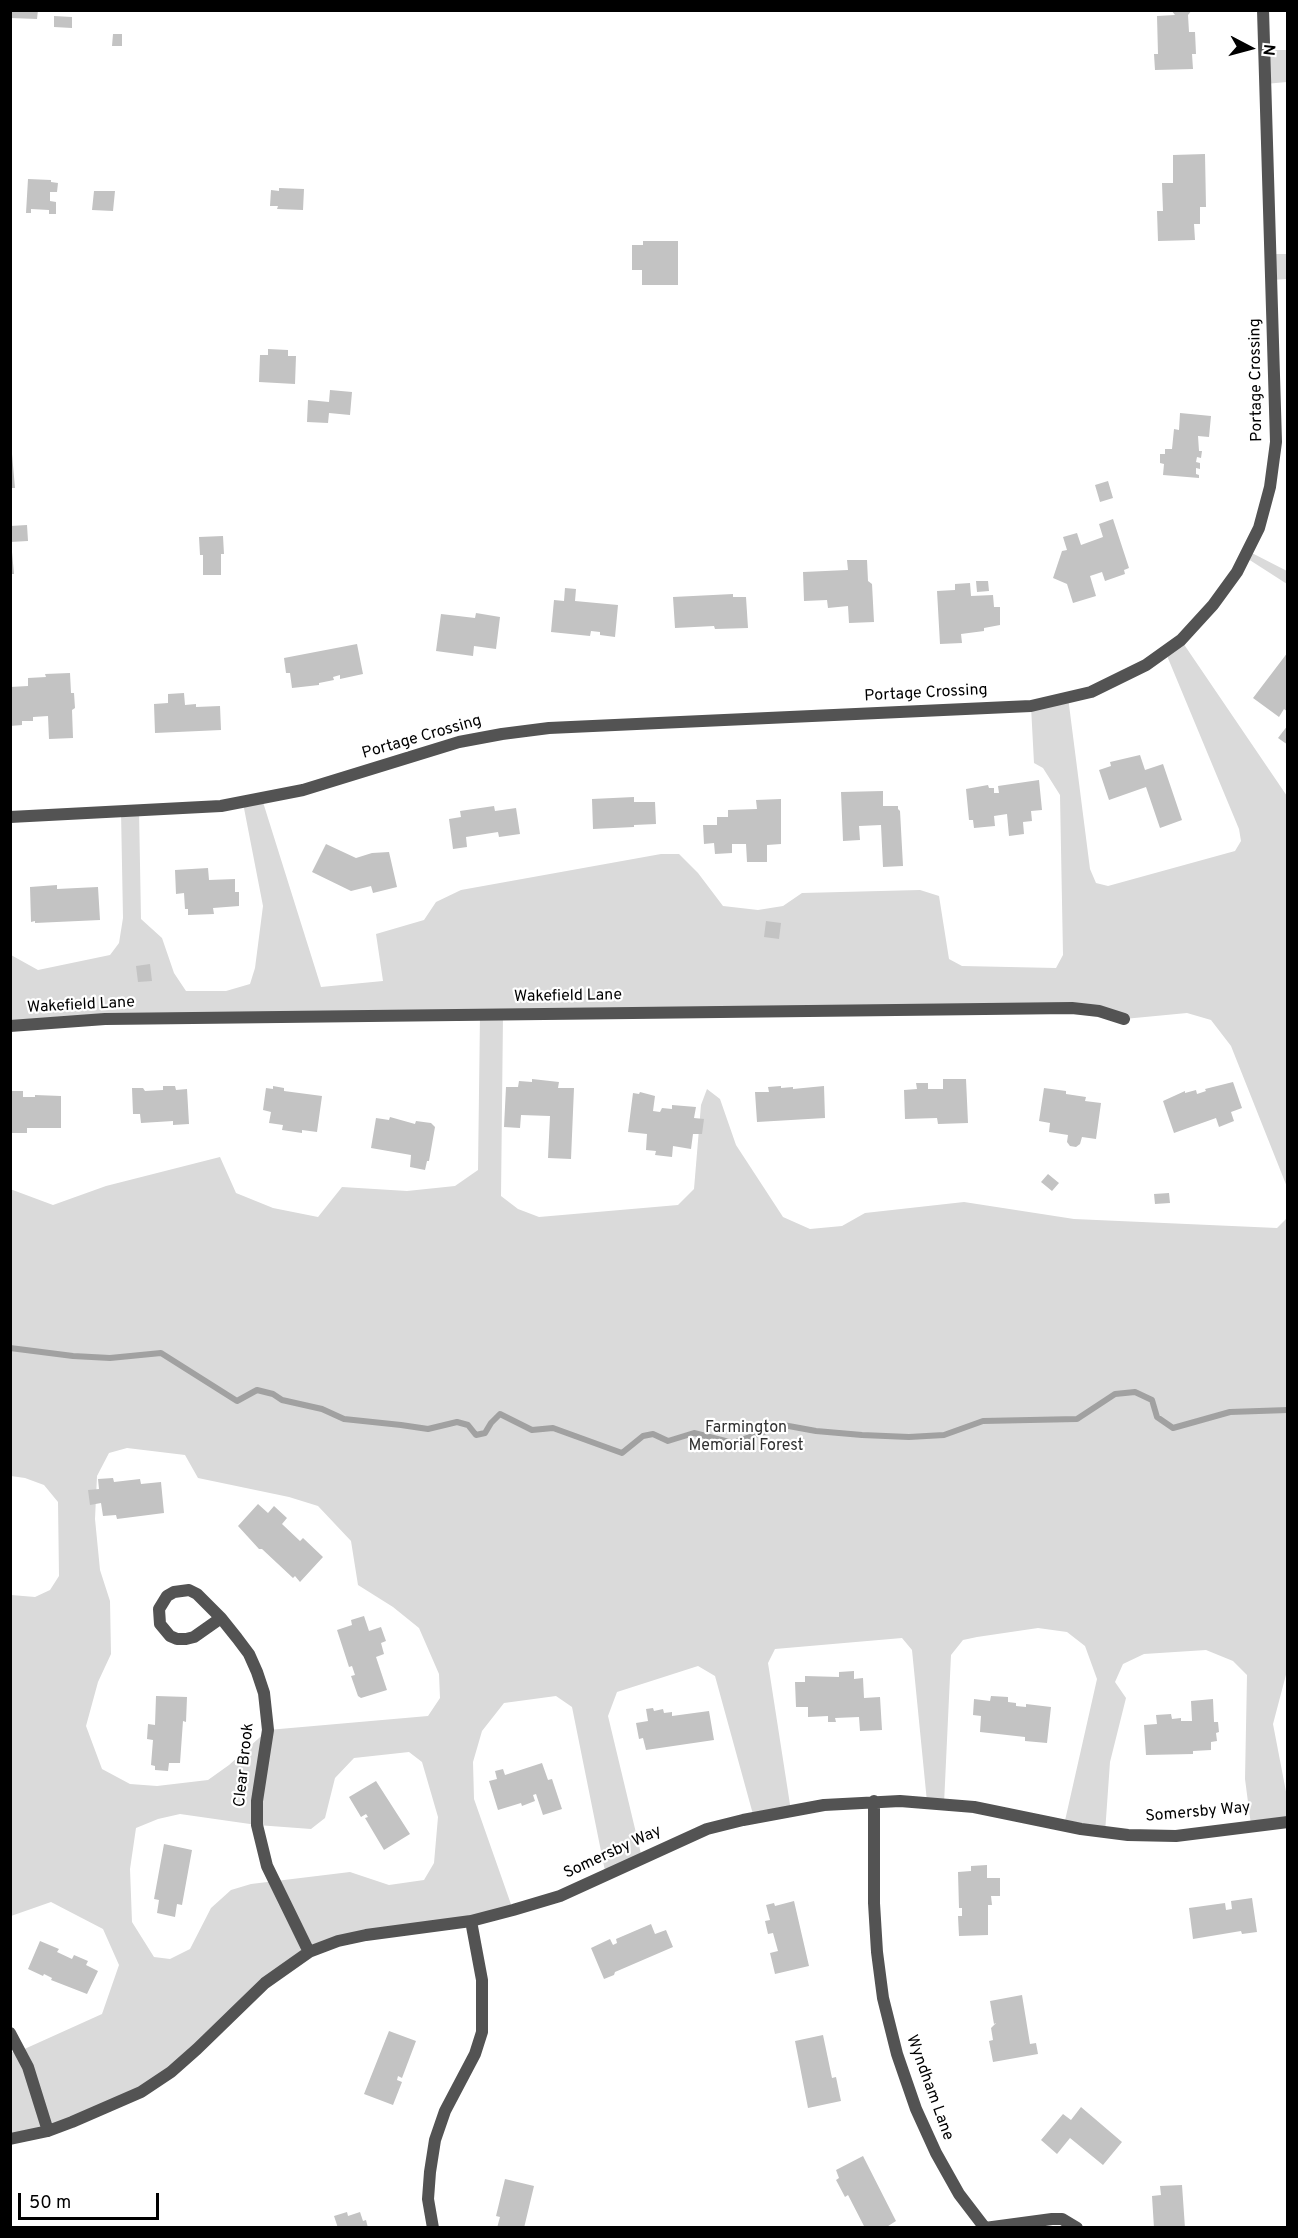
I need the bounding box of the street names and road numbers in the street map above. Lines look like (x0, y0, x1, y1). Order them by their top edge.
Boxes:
street label: Portage Crossing (1246, 318, 1268, 442)
street label: Portage Crossing (864, 681, 988, 707)
street label: Portage Crossing (360, 712, 484, 764)
street label: Wakefield Lane (514, 986, 622, 1008)
street label: Wakefield Lane (27, 994, 135, 1018)
street label: Clear Brook (231, 1722, 259, 1808)
street label: Somersby Way (1145, 1799, 1251, 1827)
street label: Somersby Way (561, 1822, 665, 1884)
street label: Wyndham Lane (901, 2033, 957, 2143)

